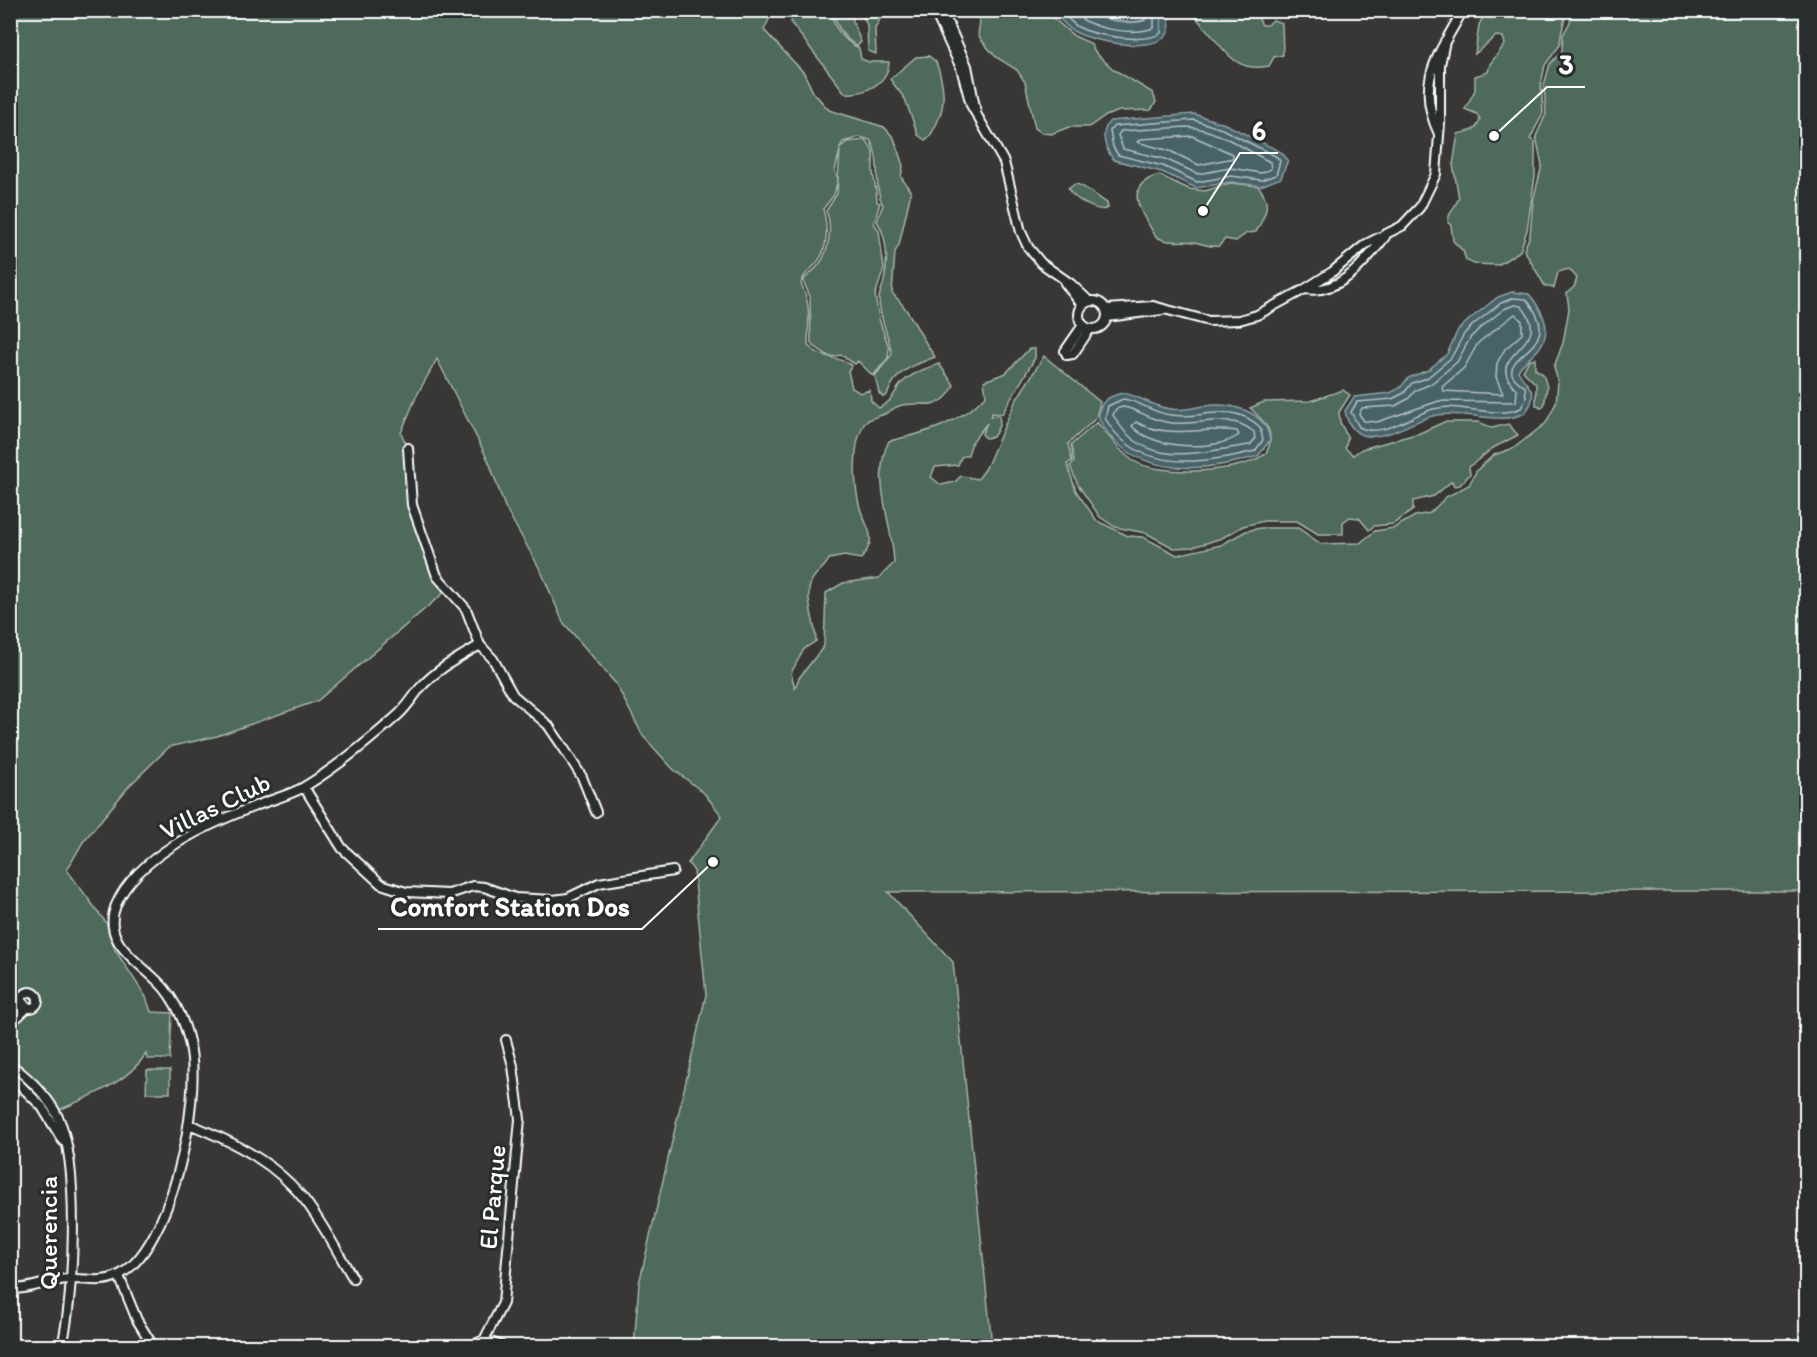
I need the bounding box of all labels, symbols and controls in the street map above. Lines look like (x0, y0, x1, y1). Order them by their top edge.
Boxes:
callout: 3 (1547, 42, 1585, 87)
text: 3 (1559, 48, 1574, 81)
callout: 6 (1240, 108, 1278, 153)
text: 6 (1252, 114, 1266, 147)
street label: Villas Club (154, 766, 276, 846)
callout: Comfort Station Dos (378, 884, 642, 929)
text: Comfort Station Dos (390, 890, 630, 923)
street label: El Parque (471, 1143, 513, 1251)
street label: Querencia (32, 1176, 64, 1290)

